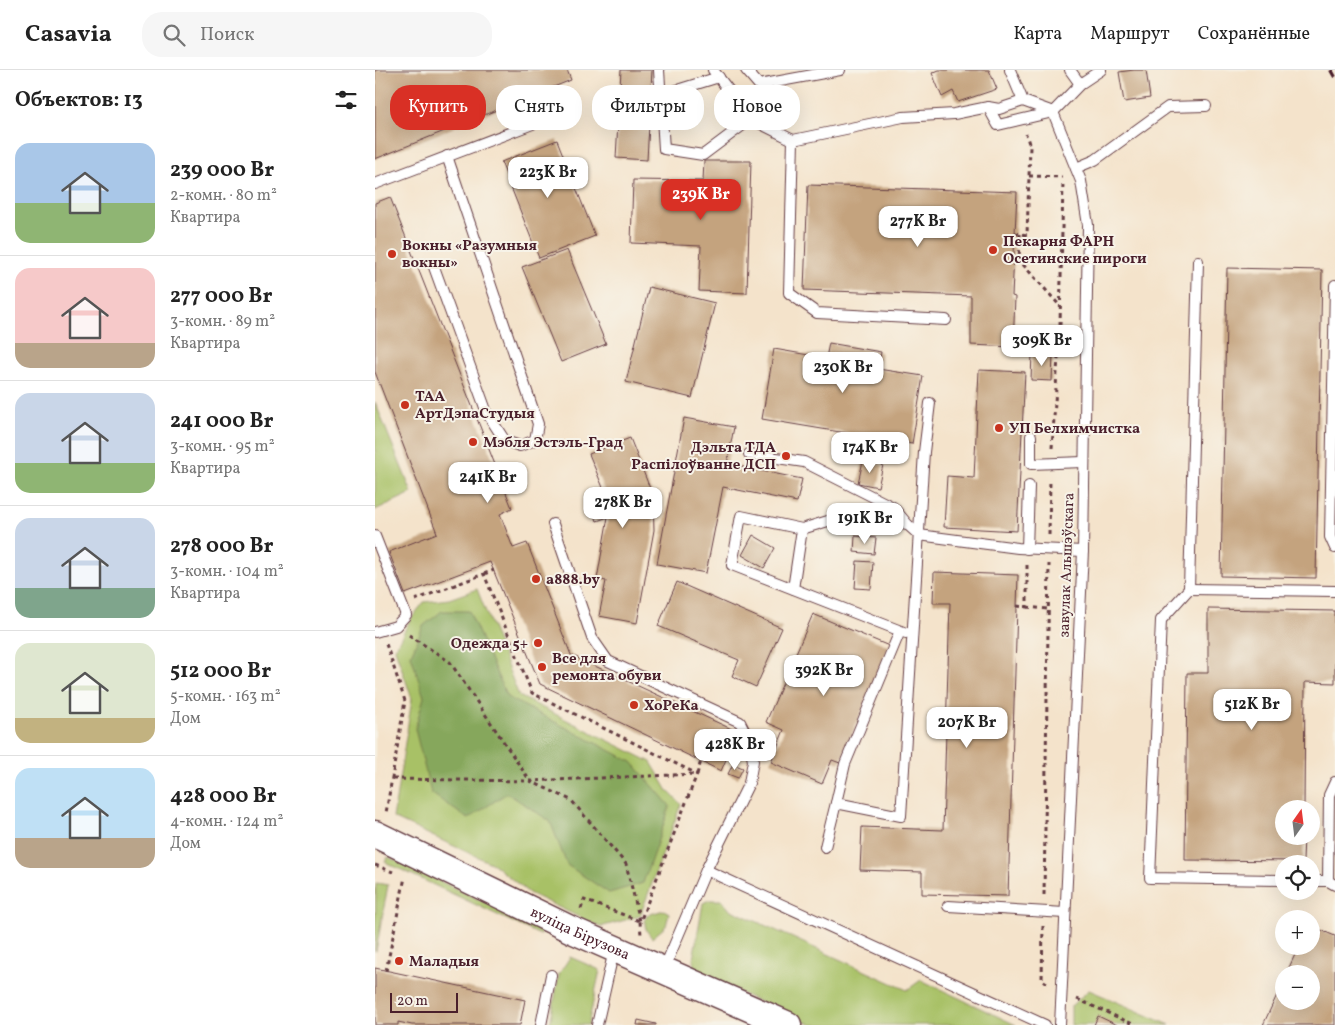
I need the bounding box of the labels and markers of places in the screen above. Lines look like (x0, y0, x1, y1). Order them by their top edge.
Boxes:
pin: 223K Br (502, 156, 594, 199)
pin: 239K Br (655, 178, 747, 221)
pin: 277K Br (872, 206, 964, 248)
place label: Пекарня ФАРН Осетинские пироги (1003, 232, 1147, 270)
place label: Вокны «Разумныя вокны» (402, 236, 538, 274)
marker: Пекарня ФАРН Осетинские пироги (987, 244, 999, 256)
marker: Вокны «Разумныя вокны» (386, 248, 398, 260)
pin: 309K Br (996, 324, 1088, 367)
pin: 230K Br (797, 352, 889, 394)
place label: ТАА АртДэпаСтудыя (415, 387, 535, 425)
marker: ТАА АртДэпаСтудыя (399, 399, 411, 411)
place label: УП Белхимчистка (1009, 419, 1140, 440)
marker: УП Белхимчистка (993, 422, 1005, 434)
pin: 174K Br (824, 432, 916, 474)
place label: Мэбля Эстэль-Град (483, 433, 623, 454)
marker: Мэбля Эстэль-Град (467, 436, 479, 448)
place label: Дэльта ТДА Распілоўванне ДСП (631, 438, 776, 476)
marker: Дэльта ТДА Распілоўванне ДСП (780, 450, 792, 462)
pin: 241K Br (442, 462, 534, 504)
pin: 278K Br (577, 486, 669, 529)
pin: 191K Br (819, 502, 911, 545)
place label: a888.by (546, 570, 601, 591)
marker: a888.by (530, 573, 542, 585)
place label: Одежда 5+ (451, 634, 528, 655)
marker: Одежда 5+ (532, 637, 544, 649)
place label: Все для ремонта обуви (552, 649, 662, 687)
pin: 392K Br (778, 654, 870, 697)
marker: Все для ремонта обуви (536, 661, 548, 673)
pin: 512K Br (1206, 688, 1298, 731)
place label: ХоРеКа (644, 696, 699, 717)
marker: ХоРеКа (628, 699, 640, 711)
pin: 207K Br (921, 706, 1013, 749)
pin: 428K Br (689, 728, 781, 771)
place label: Маладыя (409, 952, 479, 973)
marker: Маладыя (393, 955, 405, 967)

